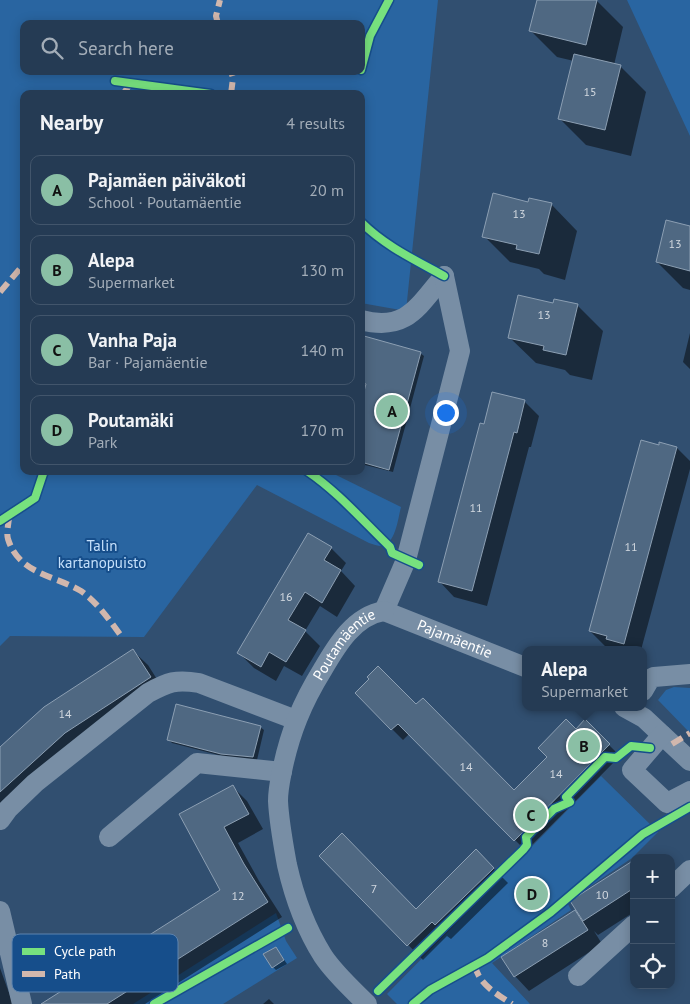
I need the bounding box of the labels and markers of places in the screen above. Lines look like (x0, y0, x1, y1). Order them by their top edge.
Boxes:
pin: A (376, 392, 408, 430)
pin: B (568, 727, 600, 765)
pin: C (515, 796, 547, 834)
pin: D (516, 875, 548, 913)

